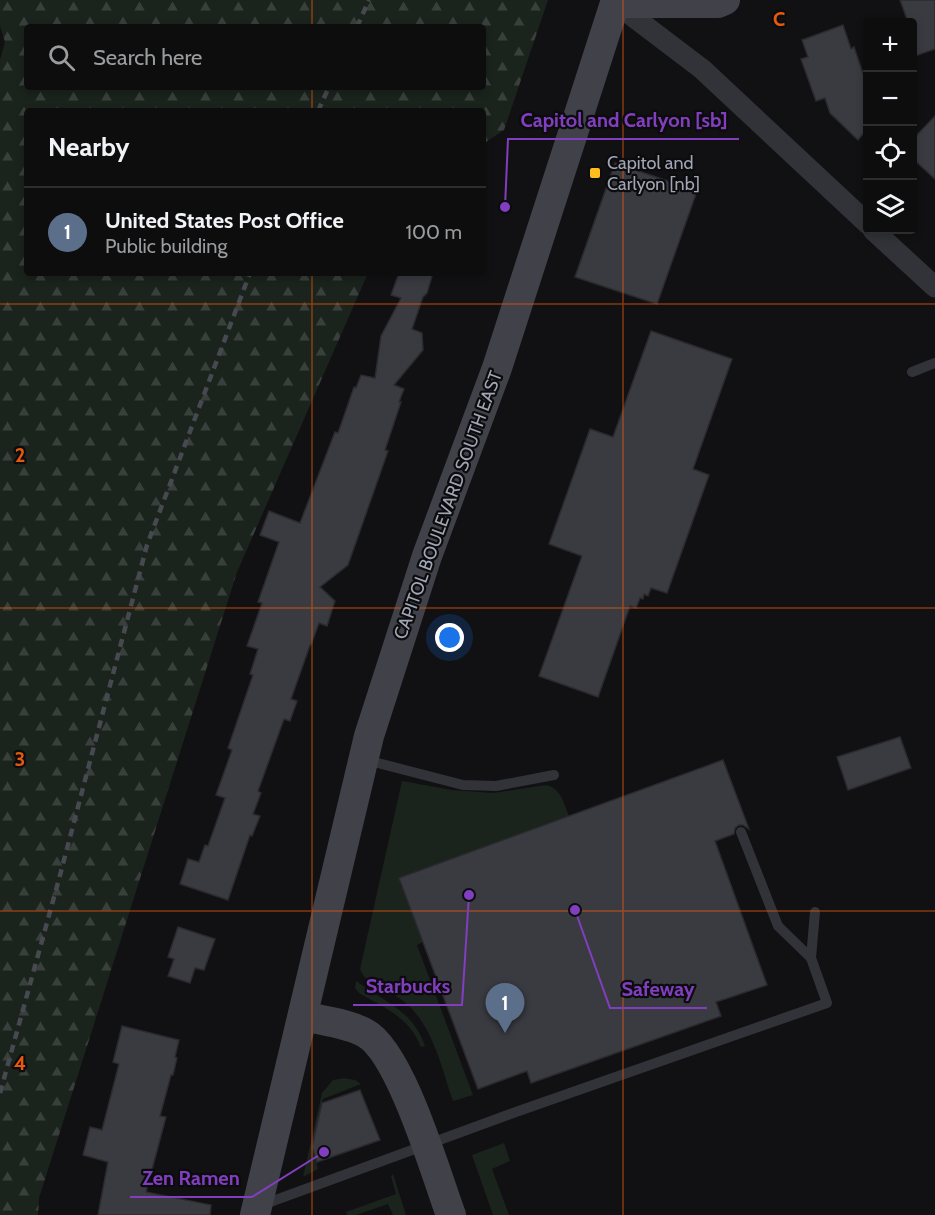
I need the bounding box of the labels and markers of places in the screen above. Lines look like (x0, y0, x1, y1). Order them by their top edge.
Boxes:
callout: Capitol and Carlyon [sb] (508, 101, 739, 139)
place label: Capitol and Carlyon [nb] (607, 152, 700, 195)
marker: Capitol and Carlyon [nb] (588, 166, 602, 180)
callout: Starbucks (353, 967, 462, 1005)
callout: Safeway (610, 970, 707, 1008)
pin: 1 (486, 984, 524, 1033)
callout: Zen Ramen (130, 1159, 252, 1197)

